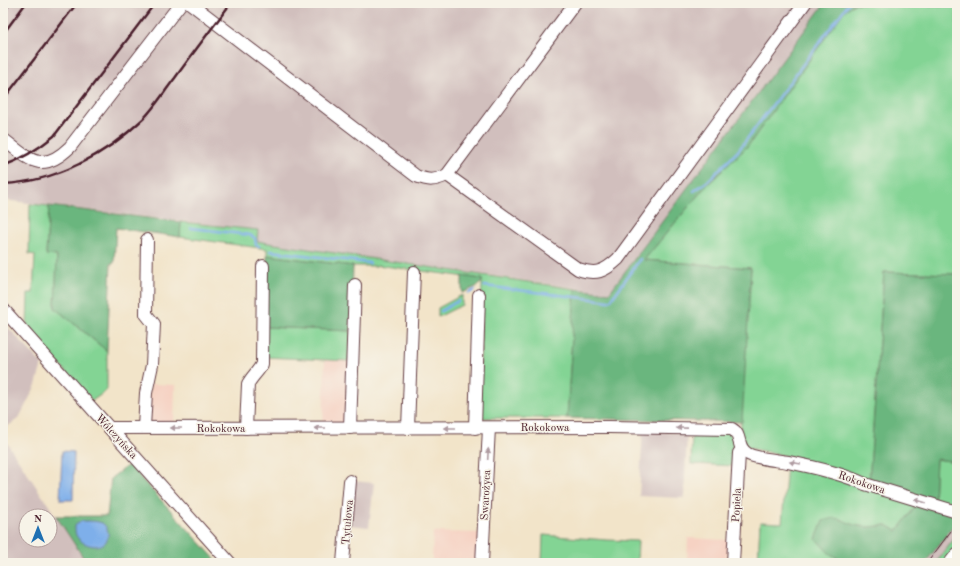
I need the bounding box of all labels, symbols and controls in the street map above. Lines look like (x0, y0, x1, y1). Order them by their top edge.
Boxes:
street label: Wólczyńska (93, 412, 139, 462)
street label: Rokokowa (520, 423, 570, 434)
one-way arrow (170, 424, 182, 431)
street label: Rokokowa (196, 424, 246, 435)
one-way arrow (313, 425, 326, 431)
one-way arrow (443, 425, 456, 431)
one-way arrow (675, 425, 688, 431)
one-way arrow (484, 448, 491, 460)
one-way arrow (789, 460, 802, 466)
street label: Swarożyca (480, 469, 493, 521)
street label: Rokokowa (836, 470, 887, 497)
street label: Popiela (731, 487, 744, 523)
one-way arrow (913, 498, 925, 504)
street label: Tytułowa (341, 499, 356, 545)
north arrow (18, 508, 58, 548)
text: N (34, 514, 43, 525)

